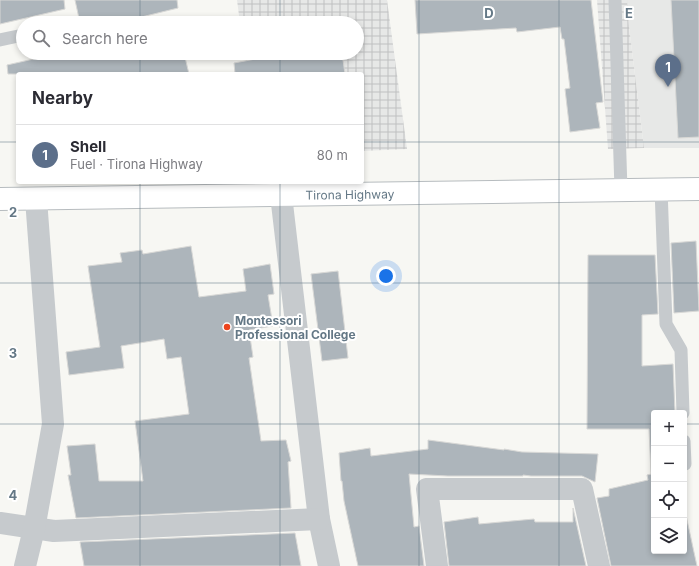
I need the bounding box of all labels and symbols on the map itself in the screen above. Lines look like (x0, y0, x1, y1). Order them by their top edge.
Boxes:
text: D (484, 5, 494, 21)
text: E (625, 5, 633, 21)
pin: 1 (655, 54, 681, 87)
street label: Tirona Highway (305, 186, 395, 202)
text: 2 (9, 204, 17, 220)
your location (376, 266, 396, 286)
place label: Montessori Professional College (235, 313, 356, 342)
marker: Montessori Professional College (222, 322, 232, 332)
text: 3 (9, 345, 17, 361)
text: 4 (9, 487, 18, 503)

